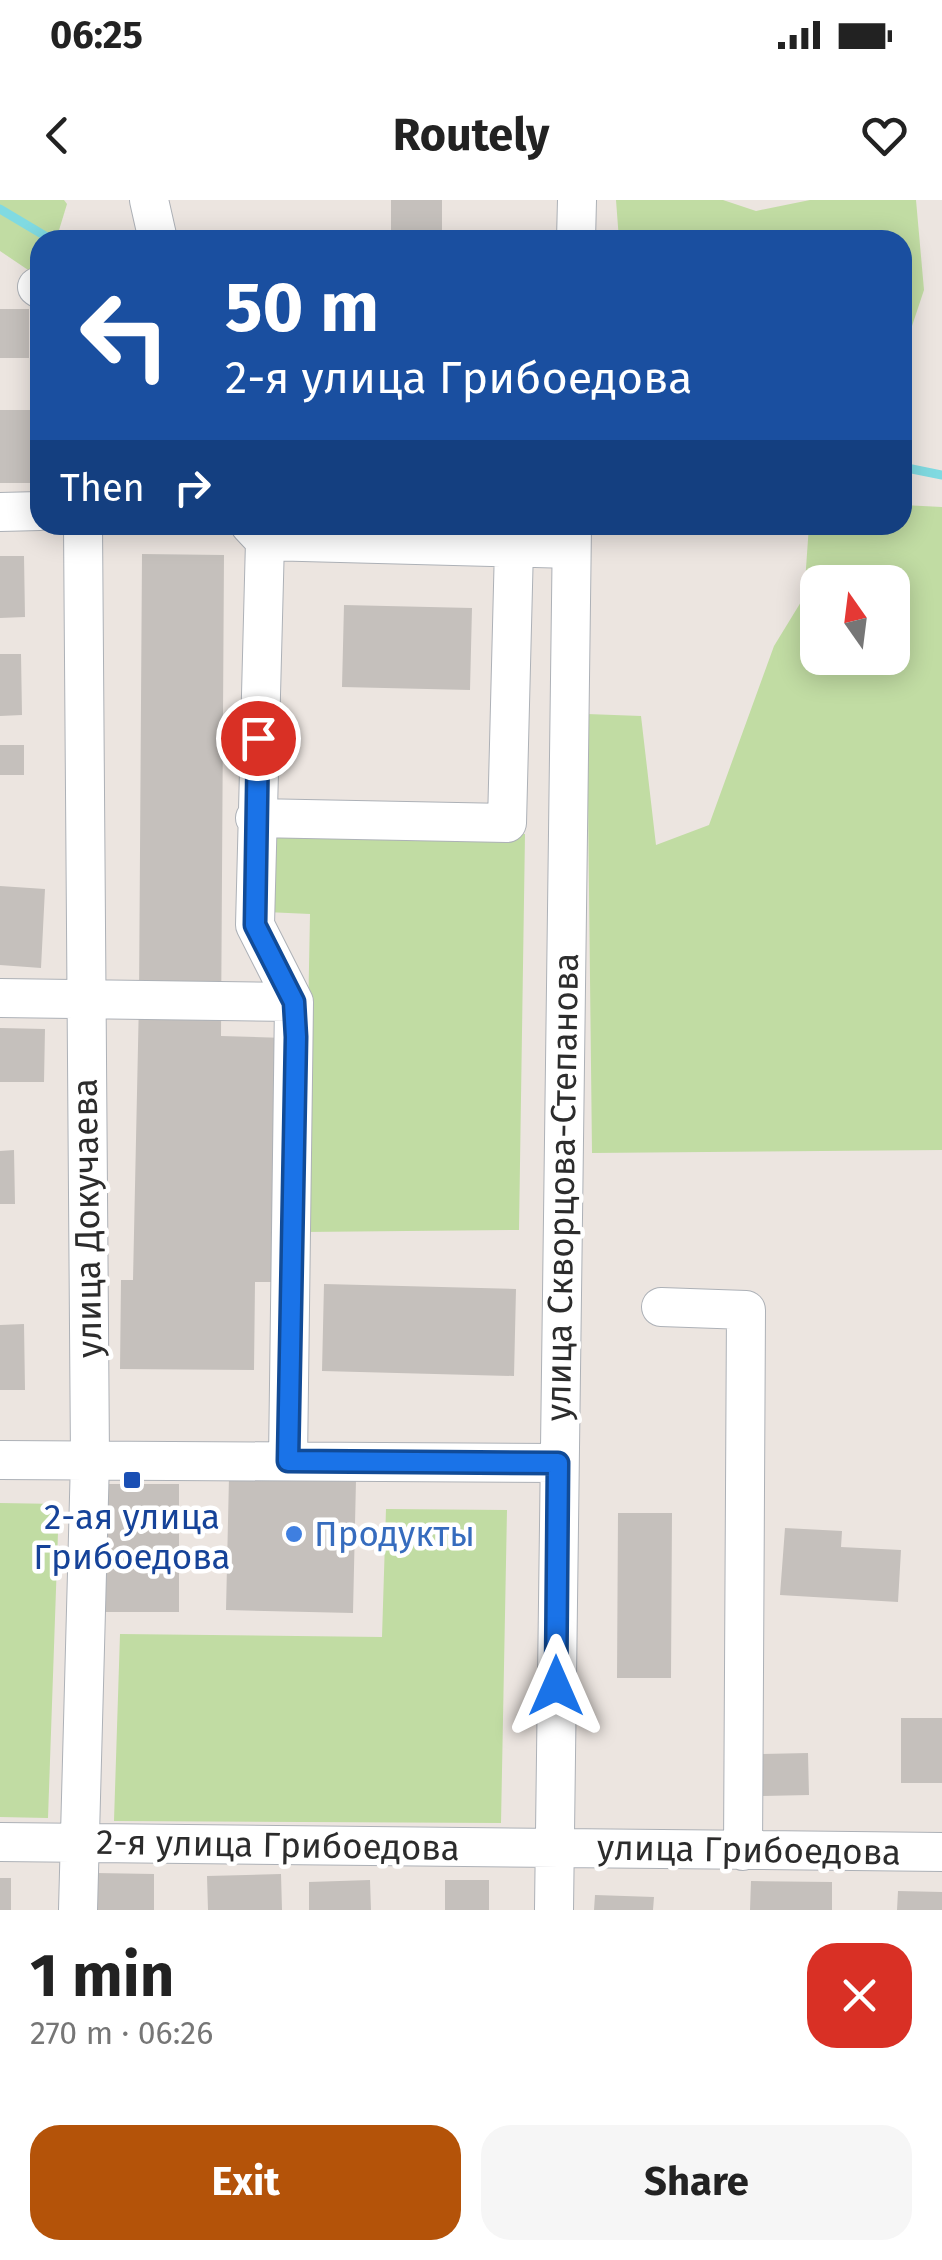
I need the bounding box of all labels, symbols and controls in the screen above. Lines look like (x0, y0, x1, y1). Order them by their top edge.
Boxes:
text: 06:25 (50, 12, 143, 58)
icon: back (30, 108, 85, 163)
text: Routely (393, 108, 549, 162)
icon: heart (857, 108, 912, 163)
text: 50 m (225, 266, 379, 350)
icon: left (60, 270, 190, 400)
text: 2-я улица Грибоедова (225, 351, 692, 405)
icon: right (165, 460, 220, 515)
text: Then (60, 465, 145, 511)
north arrow (800, 565, 910, 675)
map controls (800, 565, 910, 675)
pin (216, 696, 301, 781)
icon: arrive (231, 711, 286, 766)
street label: улица Скворцова-Степанова (537, 952, 587, 1422)
street label: улица Докучаева (64, 1078, 110, 1358)
marker: 2-ая улица Грибоедова (121, 1469, 143, 1491)
place label: 2-ая улица Грибоедова (33, 1496, 231, 1578)
place label: Продукты (314, 1513, 475, 1555)
marker: Продукты (283, 1523, 305, 1545)
position arrow (504, 1634, 608, 1738)
street label: 2-я улица Грибоедова (96, 1821, 460, 1869)
street label: улица Грибоедова (597, 1826, 901, 1874)
text: 1 min (30, 1940, 174, 2012)
button: close (807, 1943, 912, 2048)
text: 270 m · 06:26 (30, 2014, 213, 2052)
button: Exit (30, 2125, 461, 2240)
button: Share (481, 2125, 912, 2240)

